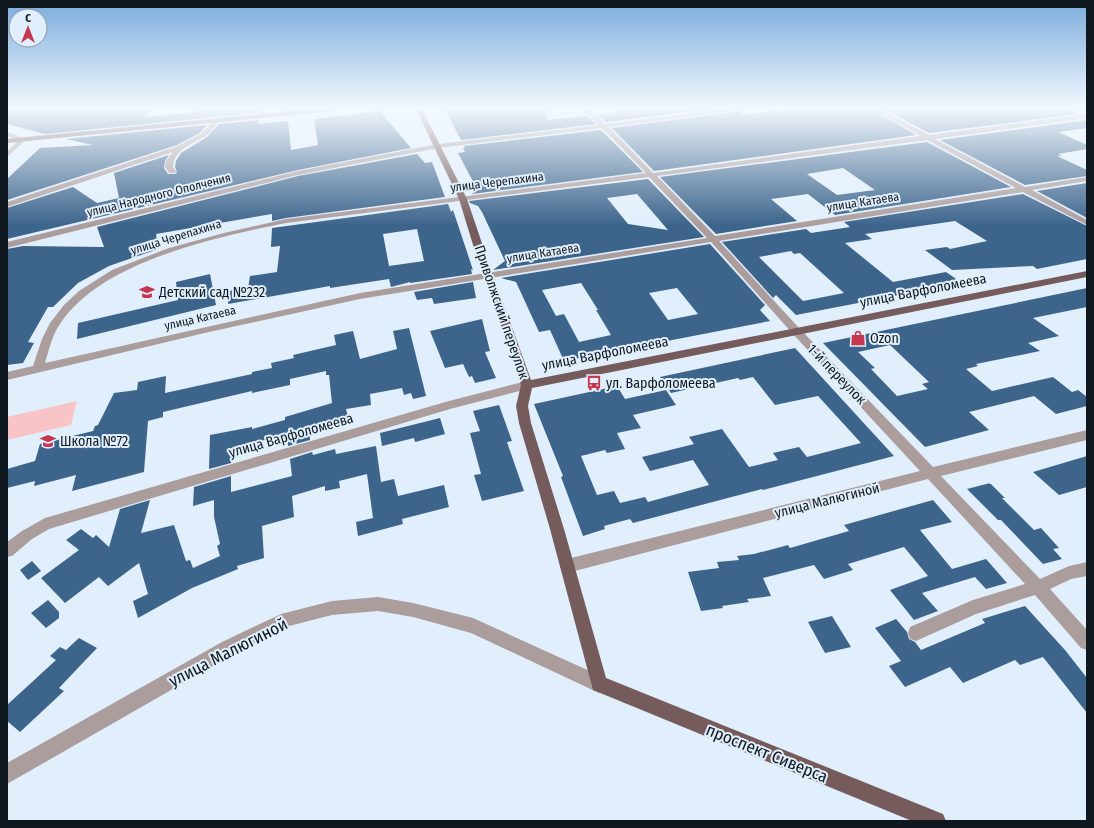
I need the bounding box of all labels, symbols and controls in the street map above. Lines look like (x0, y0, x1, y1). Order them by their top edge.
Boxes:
north arrow (8, 8, 48, 48)
text: С (25, 12, 31, 25)
street label: улица Черепахина (450, 169, 545, 195)
street label: улица Народного Ополчения (86, 170, 232, 220)
street label: улица Катаева (826, 189, 900, 215)
street label: улица Черепахина (129, 217, 223, 257)
street label: улица Катаева (506, 240, 580, 266)
street label: Приволжский переулок (471, 243, 533, 382)
street label: улица Варфоломеева (858, 270, 988, 311)
school or university icon: Детский сад №232 (138, 283, 156, 301)
place label: Детский сад №232 (158, 284, 265, 301)
street label: улица Катаева (163, 303, 237, 333)
shop icon: Ozon (849, 329, 867, 347)
place label: Ozon (870, 330, 899, 347)
street label: улица Варфоломеева (540, 333, 670, 374)
street label: 1-й переулок (804, 341, 870, 408)
bus stop icon: ул. Варфоломеева (585, 374, 603, 392)
place label: ул. Варфоломеева (606, 375, 716, 392)
street label: улица Варфоломеева (227, 410, 355, 461)
school or university icon: Школа №72 (39, 432, 57, 450)
place label: Школа №72 (60, 433, 128, 450)
street label: улица Малюгиной (773, 479, 881, 522)
street label: улица Малюгиной (165, 613, 291, 691)
street label: проспект Сиверса (703, 719, 831, 787)

